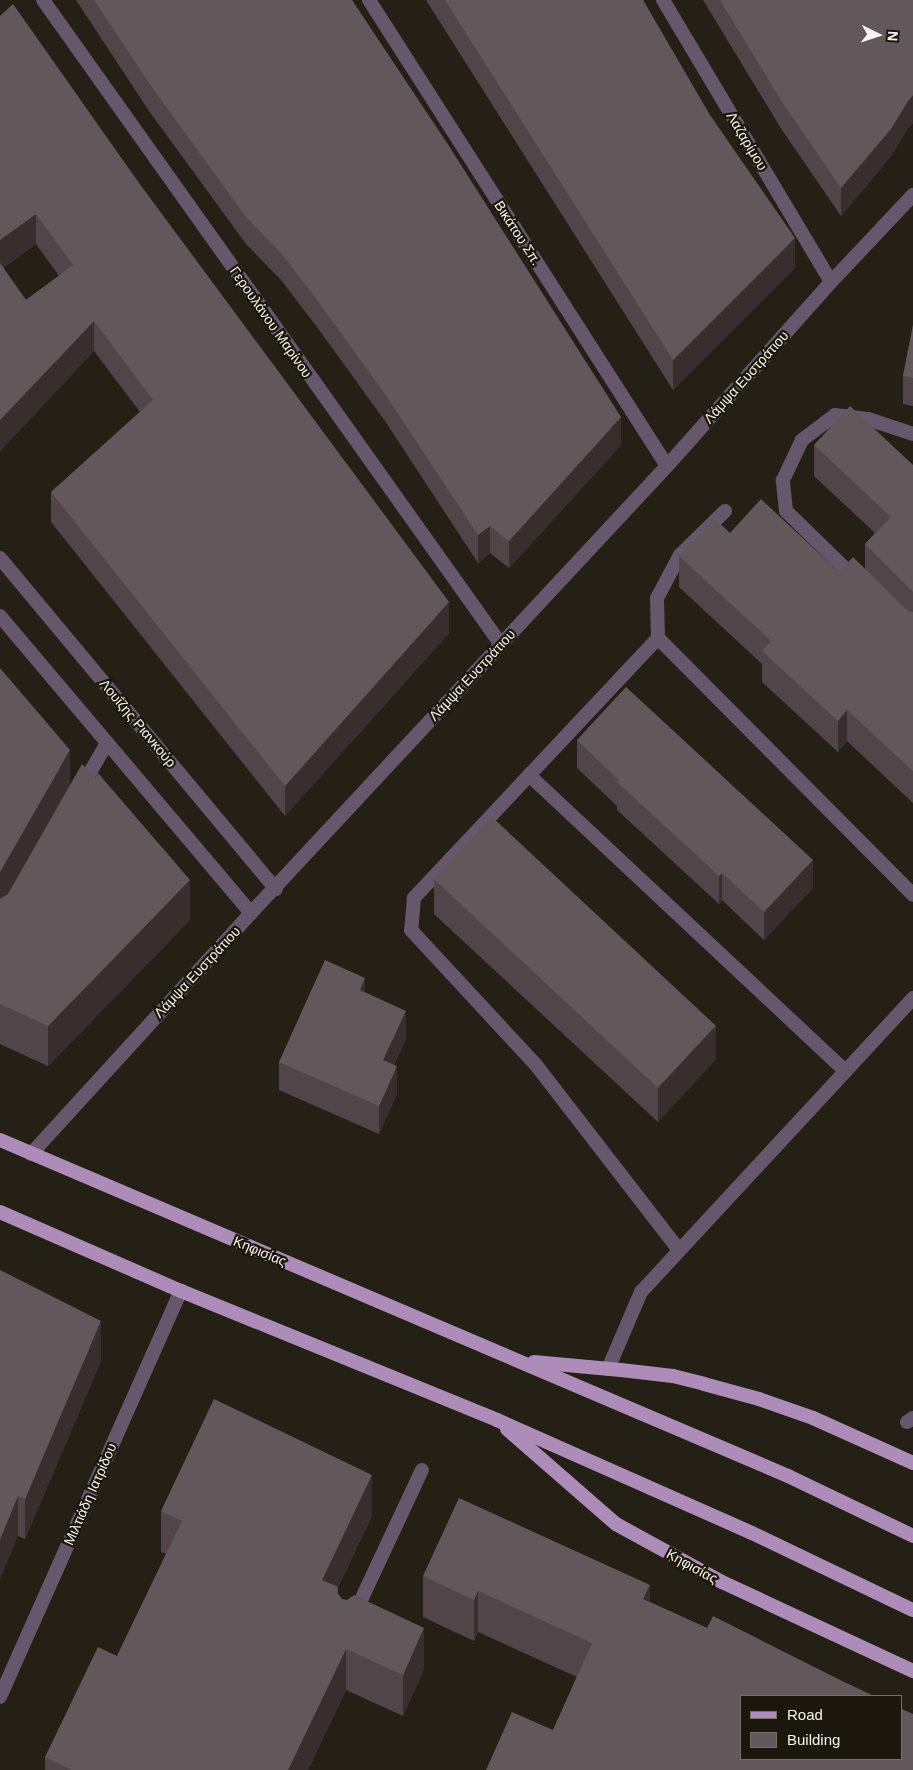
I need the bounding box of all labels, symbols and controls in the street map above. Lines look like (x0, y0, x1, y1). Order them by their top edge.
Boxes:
north arrow (853, 10, 903, 60)
text: N (885, 30, 901, 42)
street label: Λαζαρίμου (723, 109, 771, 173)
street label: Βικάτου Σπ. (491, 198, 545, 268)
street label: Γερουλάνου Μαρίνου (226, 263, 316, 381)
street label: Λάμψα Ευστράτιου (700, 327, 792, 427)
street label: Λάμψα Ευστράτιου (425, 626, 519, 724)
street label: Λουΐζης Ριανκούρ (96, 675, 180, 771)
street label: Λάμψα Ευστράτιου (150, 923, 244, 1021)
street label: Κηφισίας (231, 1232, 289, 1270)
street label: Μιλτιάδη Ιατρίδου (60, 1440, 120, 1548)
street label: Κηφισίας (663, 1545, 721, 1587)
legend (740, 1695, 903, 1760)
text: Road (787, 1706, 823, 1723)
text: Building (787, 1731, 840, 1748)

